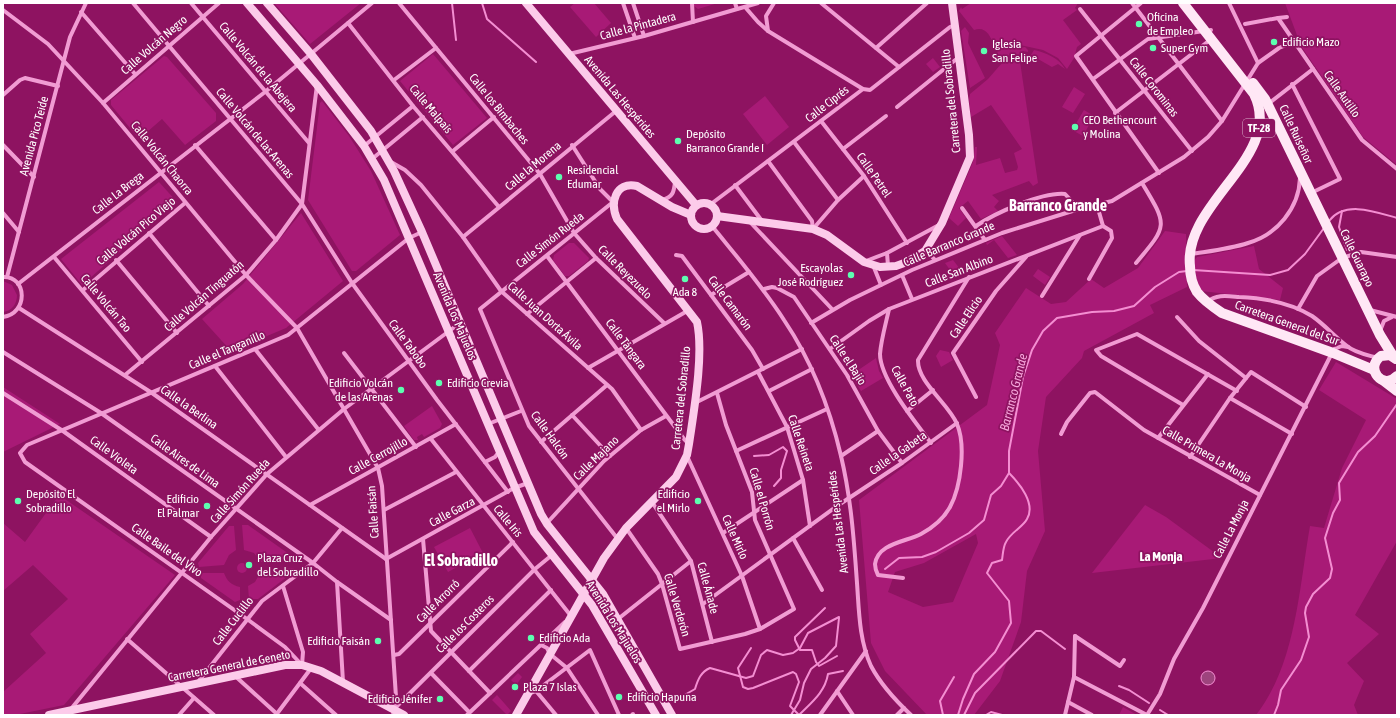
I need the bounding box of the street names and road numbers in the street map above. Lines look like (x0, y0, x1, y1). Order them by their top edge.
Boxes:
street label: Calle la Pintadera (599, 9, 677, 43)
street label: Calle Volcán Negro (118, 12, 190, 77)
street label: Calle Volcán de la Abejera (216, 19, 300, 115)
street label: Carretera del Sobradillo (939, 48, 963, 154)
street label: Avenida Las Hespérides (581, 53, 659, 141)
street label: Calle Corominas (1126, 54, 1182, 120)
street label: Calle Autillo (1321, 68, 1363, 120)
street label: Calle los Bimbaches (466, 71, 532, 147)
street label: Calle Malpaís (407, 82, 455, 136)
street label: Calle Ciprés (802, 83, 852, 125)
street label: Calle Volcán de las Arenas (213, 85, 297, 181)
street label: Avenida Pico Teide (17, 95, 51, 177)
street label: Calle Ruiseñor (1276, 102, 1316, 166)
street label: Calle Volcán Chaorra (128, 118, 196, 198)
road number: TF-28 (1243, 119, 1275, 137)
street label: Calle la Morena (502, 139, 564, 193)
street label: Calle Petrel (854, 150, 895, 201)
street label: Calle La Brega (90, 169, 146, 217)
street label: Calle Volcán Pico Viejo (94, 194, 179, 268)
street label: Calle Simón Rueda (513, 209, 587, 271)
street label: Calle Barranco Grande (901, 218, 997, 270)
street label: Calle Guarapo (1337, 227, 1377, 289)
street label: Calle Reyezuelo (595, 242, 655, 302)
street label: Calle San Albino (923, 252, 995, 290)
street label: Calle Volcán Tinguatón (161, 258, 247, 334)
street label: Avenida Los Majuelos (430, 270, 480, 362)
street label: Calle Volcán Tao (78, 271, 135, 335)
street label: Calle Camarón (705, 273, 755, 333)
street label: Calle Juan Dorta Ávila (505, 279, 585, 353)
street label: Calle Elicio (947, 293, 985, 341)
street label: Carretera General del Sur (1233, 298, 1341, 349)
street label: Calle Tángara (602, 316, 650, 372)
street label: Calle Tabobo (386, 317, 431, 371)
street label: Calle el Tanganillo (187, 328, 268, 372)
street label: Calle el Bajío (827, 332, 870, 388)
street label: Carretera del Sobradillo (669, 345, 693, 451)
street label: Calle Pato (888, 363, 922, 409)
street label: Calle la Berlina (158, 382, 220, 432)
street label: Calle Halcón (528, 408, 572, 462)
street label: Calle Reineta (785, 413, 817, 473)
street label: Calle Primera La Monja (1160, 423, 1254, 485)
street label: Calle la Gabeta (867, 428, 929, 478)
street label: Calle Aires de Lima (148, 431, 222, 491)
street label: Calle Violeta (87, 433, 141, 477)
street label: Calle Majano (570, 433, 622, 483)
street label: Calle Cerrojillo (346, 434, 410, 478)
street label: Calle Simón Rueda (207, 456, 273, 526)
street label: Calle el Porrón (746, 466, 778, 532)
street label: Avenida Las Hespérides (825, 470, 851, 574)
street label: Calle Faisán (364, 485, 382, 539)
street label: Calle Garza (427, 494, 477, 530)
street label: Calle La Monja (1210, 497, 1252, 561)
street label: Calle Iris (490, 502, 526, 540)
street label: Calle Mirlo (719, 513, 751, 562)
street label: Calle Baile del Vivo (129, 520, 206, 580)
street label: Calle Ánade (694, 561, 722, 615)
street label: Calle Verderón (661, 572, 693, 638)
street label: Calle Arrorró (413, 576, 463, 626)
street label: Avenida Los Majuelos (583, 578, 645, 666)
street label: Calle los Costeros (433, 592, 497, 656)
street label: Calle Cuclillo (210, 594, 257, 648)
street label: Carretera General de Geneto (167, 647, 292, 685)

